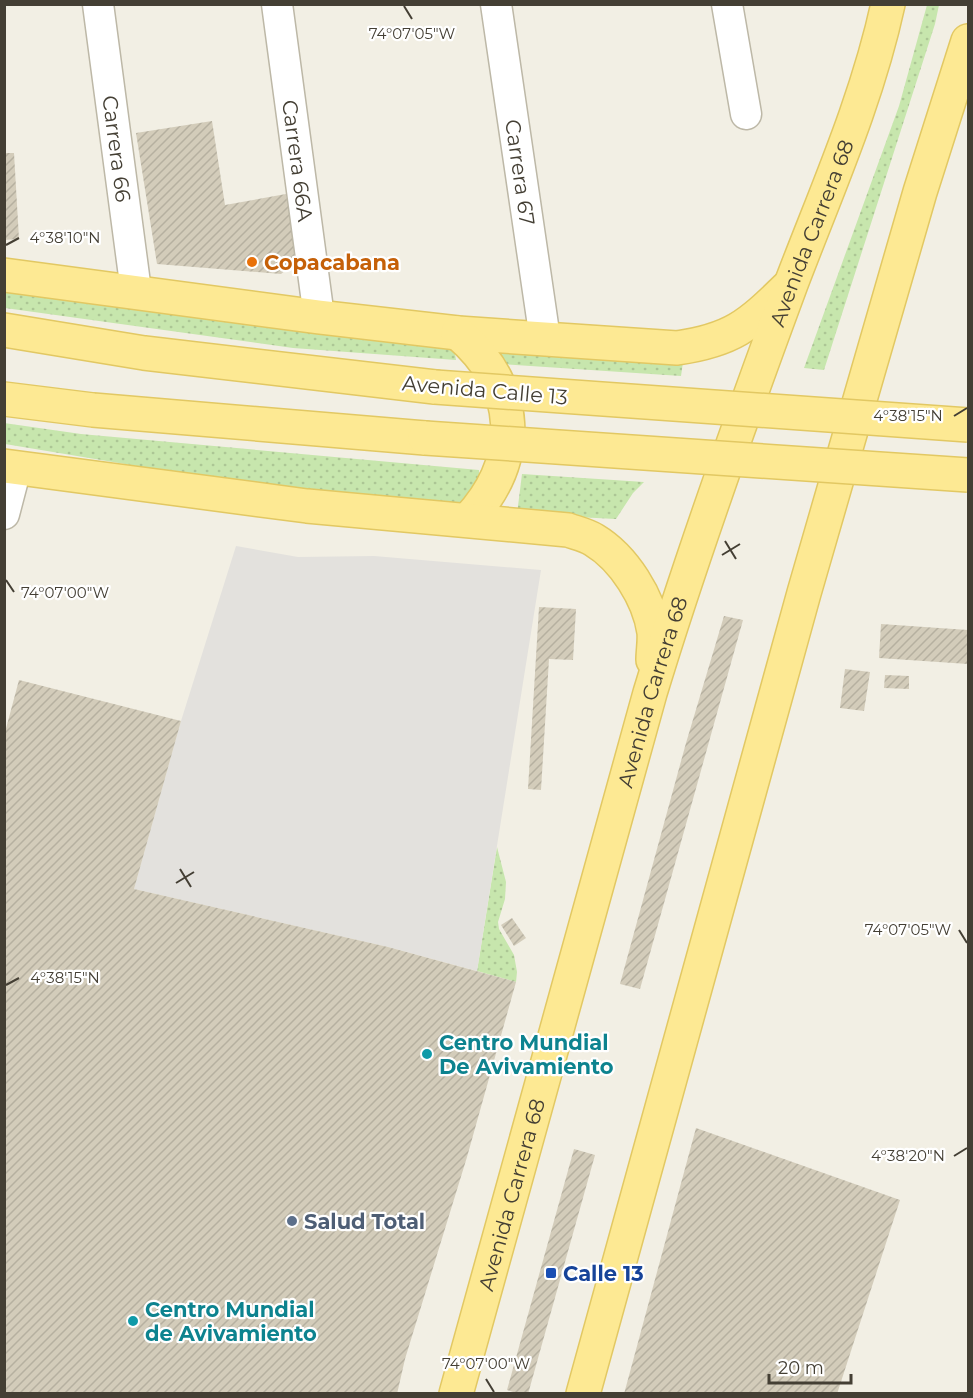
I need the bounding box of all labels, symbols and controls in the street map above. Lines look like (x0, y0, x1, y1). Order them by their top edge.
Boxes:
text: 74°07'05"W (369, 24, 456, 43)
street label: Carrera 66 (98, 94, 137, 204)
street label: Carrera 66A (277, 98, 319, 224)
street label: Carrera 67 (501, 118, 541, 227)
street label: Avenida Carrera 68 (764, 136, 859, 330)
text: 4°38'10"N (29, 228, 101, 247)
place label: Copacabana (264, 250, 400, 275)
marker: Copacabana (245, 255, 259, 269)
street label: Avenida Calle 13 (401, 370, 569, 410)
text: 4°38'15"N (873, 406, 943, 425)
text: 74°07'00"W (21, 583, 109, 602)
street label: Avenida Carrera 68 (612, 593, 692, 790)
text: 74°07'05"W (865, 920, 952, 939)
text: 4°38'15"N (30, 968, 100, 987)
place label: Centro Mundial De Avivamiento (439, 1030, 614, 1079)
marker: Centro Mundial De Avivamiento (420, 1047, 434, 1061)
street label: Avenida Carrera 68 (473, 1096, 550, 1293)
text: 4°38'20"N (871, 1146, 945, 1165)
place label: Salud Total (304, 1209, 425, 1234)
marker: Salud Total (285, 1214, 299, 1228)
place label: Calle 13 (563, 1261, 644, 1286)
marker: Calle 13 (544, 1266, 558, 1280)
place label: Centro Mundial de Avivamiento (145, 1297, 317, 1346)
marker: Centro Mundial de Avivamiento (126, 1314, 140, 1328)
scale bar (769, 1347, 852, 1385)
text: 74°07'00"W (442, 1354, 530, 1373)
text: 20 m (778, 1357, 824, 1379)

